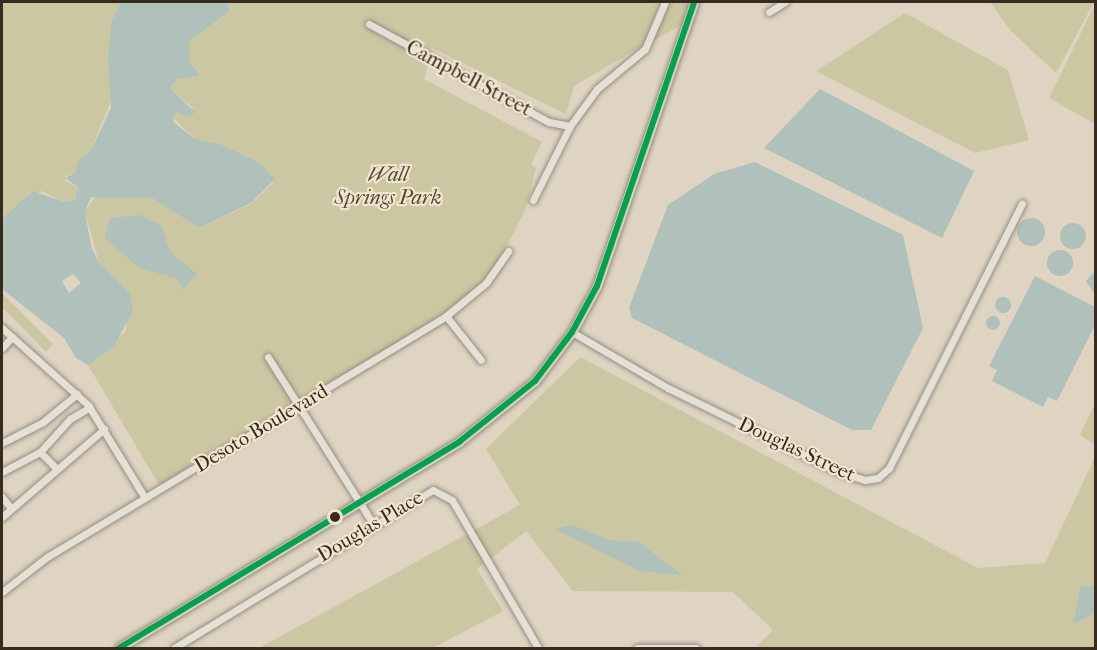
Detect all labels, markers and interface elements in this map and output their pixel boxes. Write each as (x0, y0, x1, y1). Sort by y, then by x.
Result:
street label: Campbell Street (402, 35, 536, 121)
park label: Wall Springs Park (334, 163, 442, 210)
street label: Desoto Boulevard (190, 379, 332, 477)
street label: Douglas Street (735, 411, 859, 487)
street label: Douglas Place (313, 485, 427, 567)
unlabelled marker (329, 511, 341, 523)

